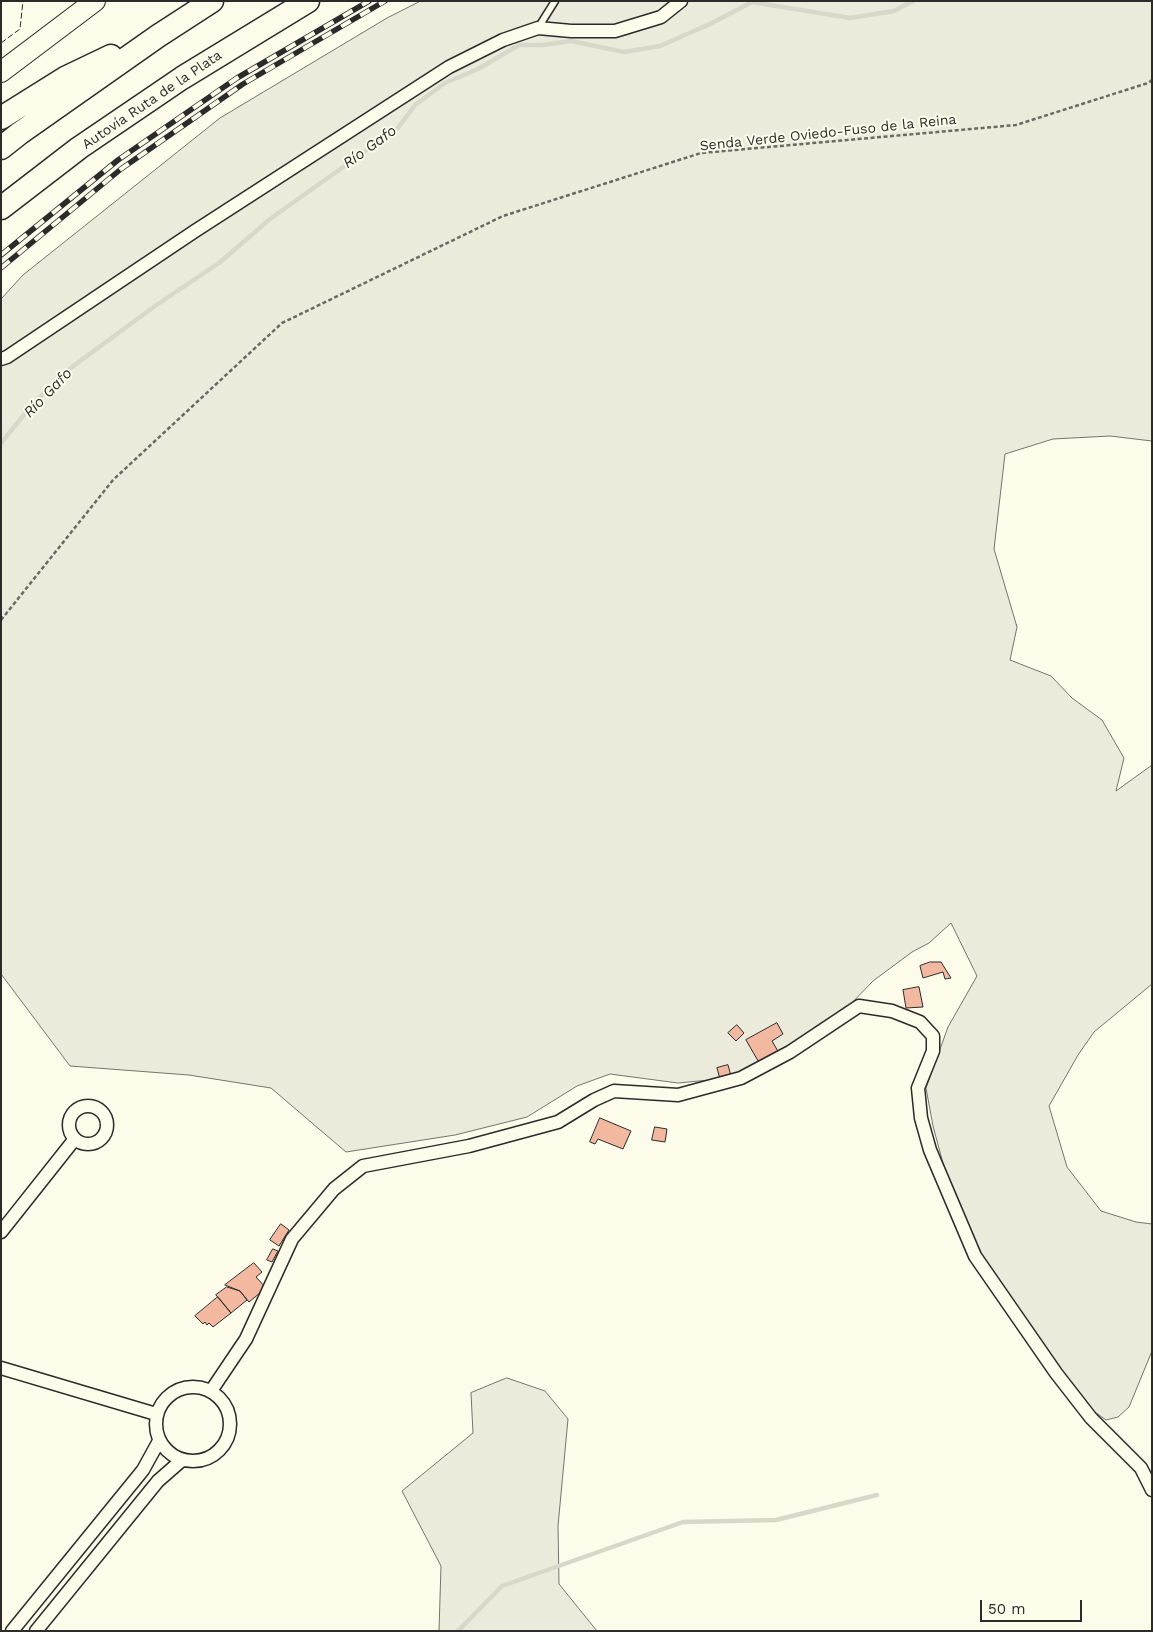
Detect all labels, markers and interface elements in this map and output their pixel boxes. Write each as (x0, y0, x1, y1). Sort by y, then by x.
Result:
street label: Autovía Ruta de la Plata (79, 47, 225, 153)
street label: Senda Verde Oviedo-Fuso de la Reina (699, 111, 957, 155)
water label: Río Gafo (340, 122, 400, 172)
water label: Río Gafo (20, 365, 76, 421)
scale bar (983, 1590, 1086, 1622)
text: 50 m (988, 1600, 1025, 1618)

